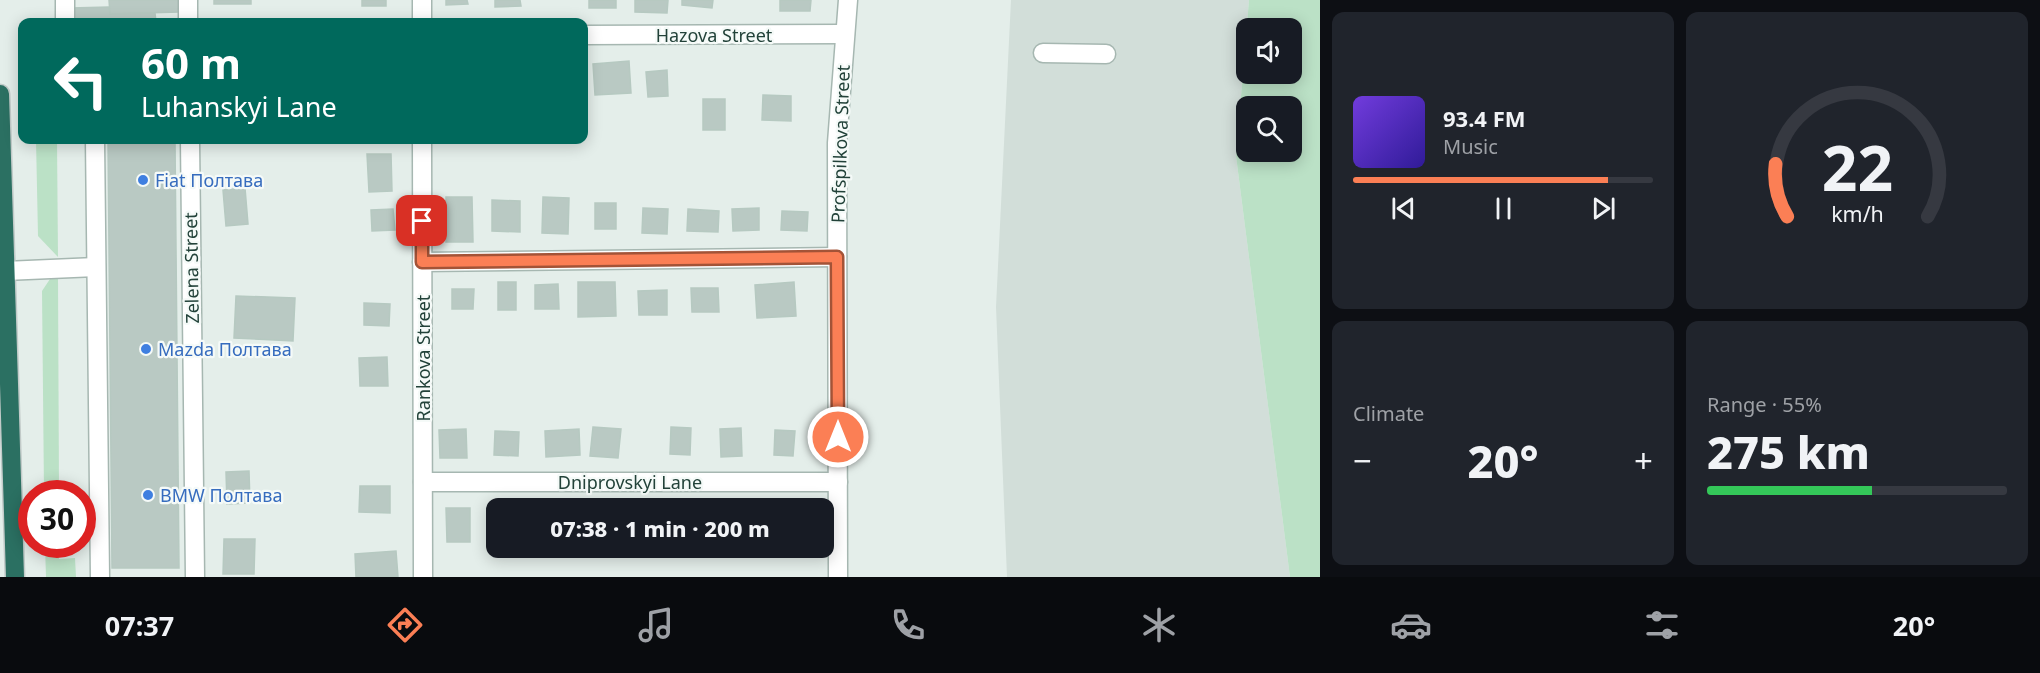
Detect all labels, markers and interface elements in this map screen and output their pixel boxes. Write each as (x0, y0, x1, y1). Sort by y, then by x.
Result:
map controls (1236, 18, 1302, 162)
button: sound (1236, 18, 1302, 84)
street label: Hazova Street (656, 23, 773, 47)
text: 60 m (141, 34, 241, 91)
icon: left (42, 42, 120, 120)
street label: Profspilkova Street (825, 64, 855, 224)
text: Luhanskyi Lane (141, 88, 337, 125)
button: search (1236, 96, 1302, 162)
text: 93.4 FM (1443, 103, 1525, 133)
text: 22 (1821, 125, 1893, 210)
text: Music (1443, 133, 1498, 160)
place label: Fiat Полтава (155, 168, 263, 192)
marker: Fiat Полтава (136, 173, 150, 187)
icon: previous (1387, 192, 1420, 225)
icon: pause (1487, 192, 1520, 225)
icon: next (1587, 192, 1620, 225)
pin (396, 195, 447, 246)
text: km/h (1831, 200, 1883, 229)
icon: arrive (405, 204, 438, 237)
street label: Zelena Street (178, 212, 204, 324)
street label: Rankova Street (411, 294, 435, 421)
place label: Mazda Полтава (158, 337, 292, 361)
marker: Mazda Полтава (139, 342, 153, 356)
text: Range · 55% (1707, 391, 1822, 418)
text: Climate (1353, 400, 1424, 427)
position arrow (806, 405, 870, 469)
text: 275 km (1707, 421, 1870, 482)
text: 20° (1467, 430, 1539, 491)
text: − (1353, 438, 1372, 483)
text: + (1634, 438, 1653, 483)
street label: Dniprovskyi Lane (558, 470, 702, 494)
speed limit sign: 30 (18, 480, 96, 558)
place label: BMW Полтава (160, 483, 282, 507)
marker: BMW Полтава (141, 488, 155, 502)
text: 07:38 · 1 min · 200 m (550, 513, 770, 543)
icon: directions (384, 604, 426, 646)
icon: music (635, 604, 677, 646)
icon: phone (887, 604, 929, 646)
icon: climate (1138, 604, 1180, 646)
icon: car (1390, 604, 1432, 646)
icon: filters (1641, 604, 1683, 646)
text: 07:37 (105, 607, 174, 644)
text: 20° (1893, 607, 1935, 644)

